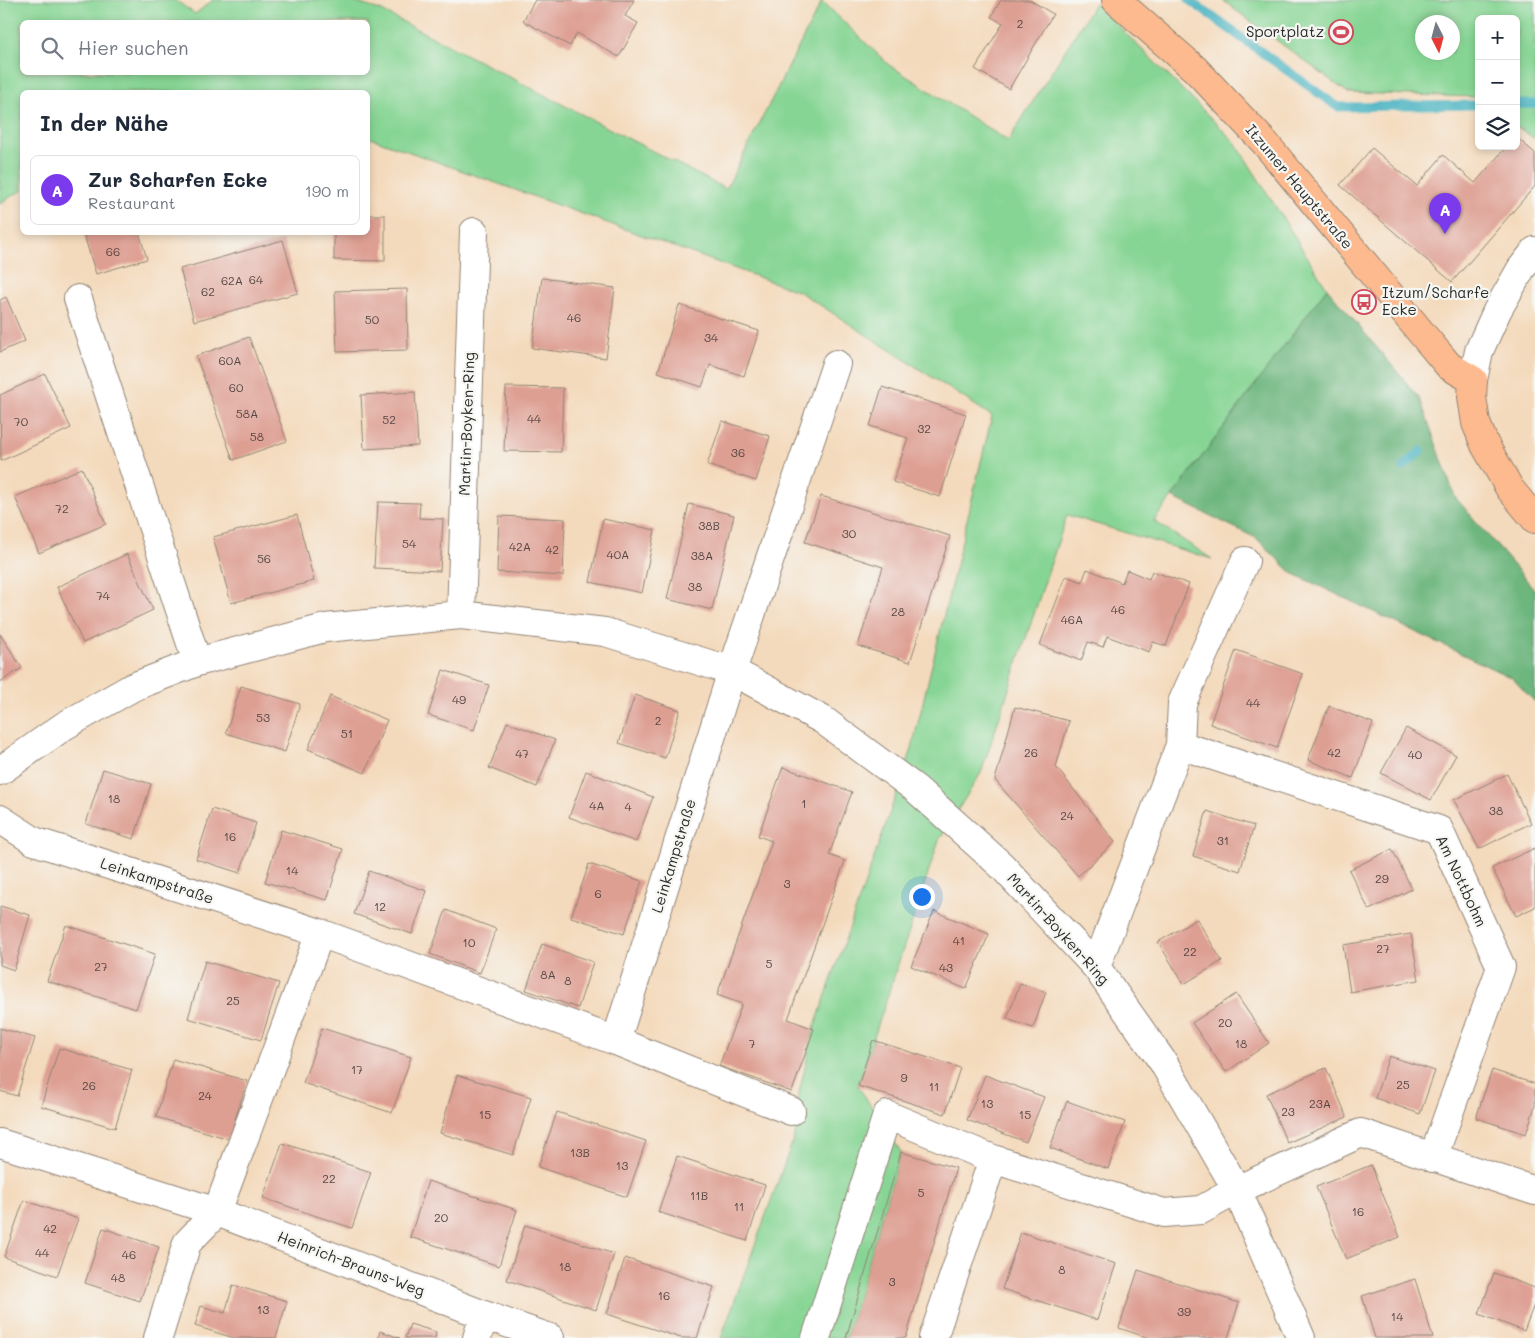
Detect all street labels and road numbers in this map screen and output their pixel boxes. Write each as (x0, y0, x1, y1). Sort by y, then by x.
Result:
street label: Itzumer Hauptstraße (1242, 120, 1358, 253)
street label: Martin-Boyken-Ring (453, 351, 479, 496)
street label: Leinkampstraße (646, 796, 700, 915)
street label: Am Nottbohm (1432, 831, 1492, 930)
street label: Leinkampstraße (98, 852, 217, 908)
street label: Martin-Boyken-Ring (1003, 868, 1114, 989)
street label: Heinrich-Brauns-Weg (275, 1226, 428, 1300)

